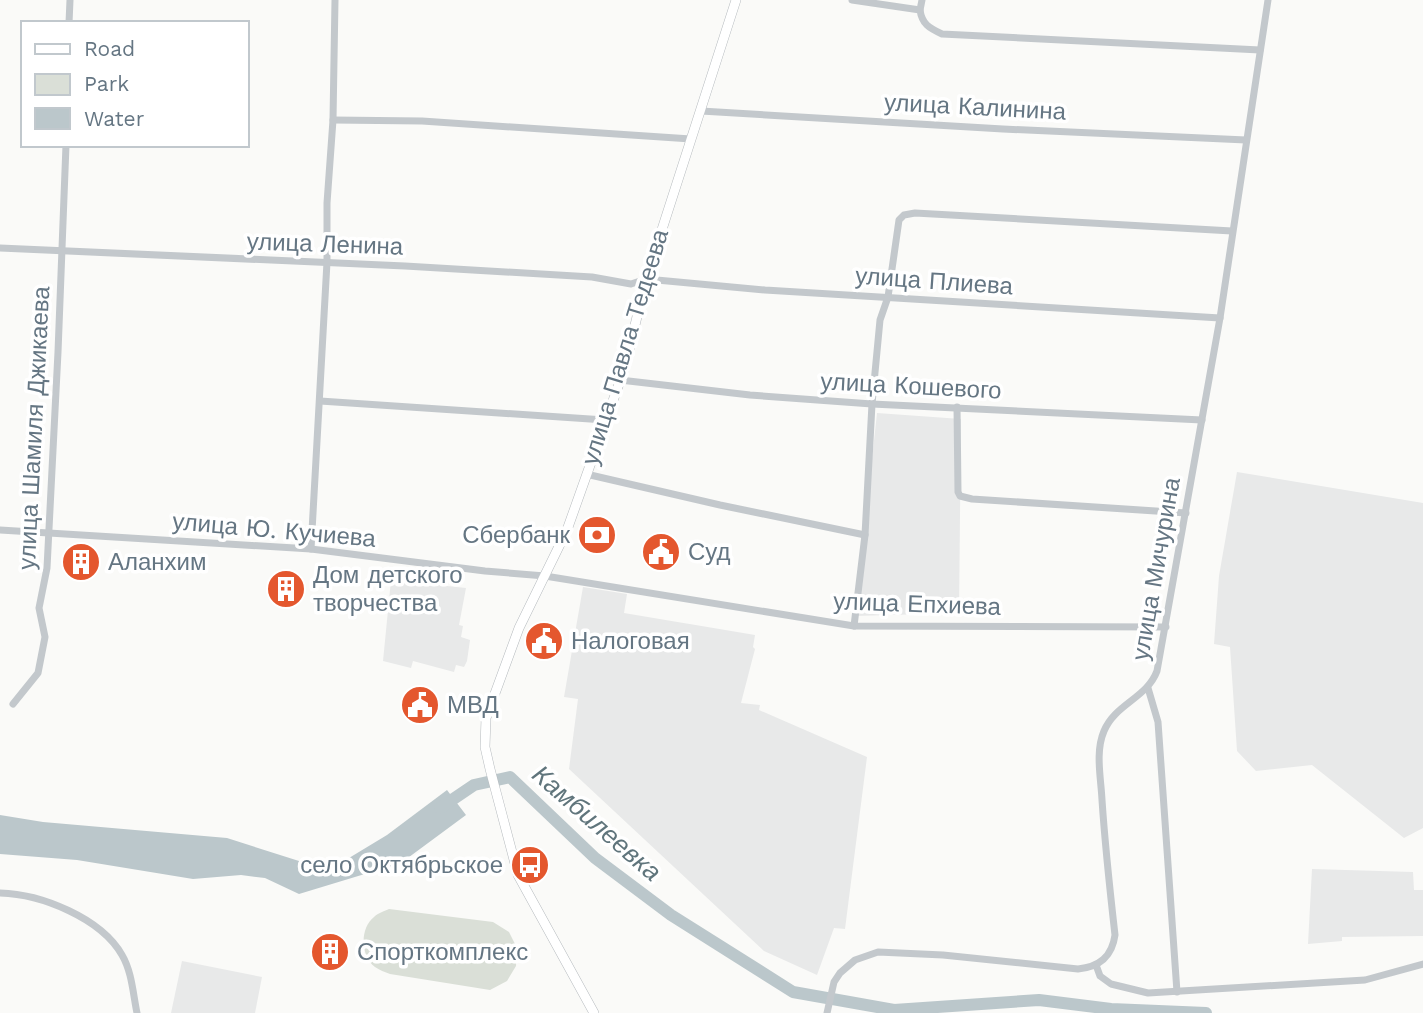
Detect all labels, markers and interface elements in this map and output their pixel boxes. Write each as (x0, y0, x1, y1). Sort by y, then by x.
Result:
legend (21, 21, 248, 147)
text: Road (84, 36, 135, 61)
text: Park (84, 71, 129, 96)
street label: улица Калинина (883, 88, 1067, 126)
text: Water (84, 106, 145, 131)
street label: улица Павла Тедеева (576, 225, 674, 468)
street label: улица Ленина (246, 227, 404, 261)
street label: улица Плиева (854, 262, 1014, 301)
street label: улица Шамиля Джикаева (13, 285, 55, 570)
street label: улица Кошевого (820, 367, 1002, 405)
street label: улица Мичурина (1126, 475, 1186, 663)
street label: улица Ю. Кучиева (171, 507, 377, 553)
bank icon: Сбербанк (576, 514, 618, 556)
place label: Сбербанк (462, 521, 570, 549)
public building icon: Суд (640, 531, 682, 573)
place label: Суд (688, 538, 731, 566)
building icon: Аланхим (60, 541, 102, 583)
place label: Аланхим (108, 548, 207, 576)
place label: Дом детского творчества (313, 561, 463, 617)
building icon: Дом детского творчества (265, 568, 307, 610)
street label: улица Епхиева (833, 587, 1002, 621)
public building icon: Налоговая (523, 620, 565, 662)
place label: Налоговая (571, 627, 690, 655)
public building icon: МВД (399, 684, 441, 726)
place label: МВД (447, 691, 499, 719)
water label: Камбилеевка (527, 759, 667, 887)
bus stop icon: село Октябрьское (509, 844, 551, 886)
place label: село Октябрьское (300, 851, 503, 879)
building icon: Спорткомплекс (309, 931, 351, 973)
place label: Спорткомплекс (357, 938, 528, 966)

